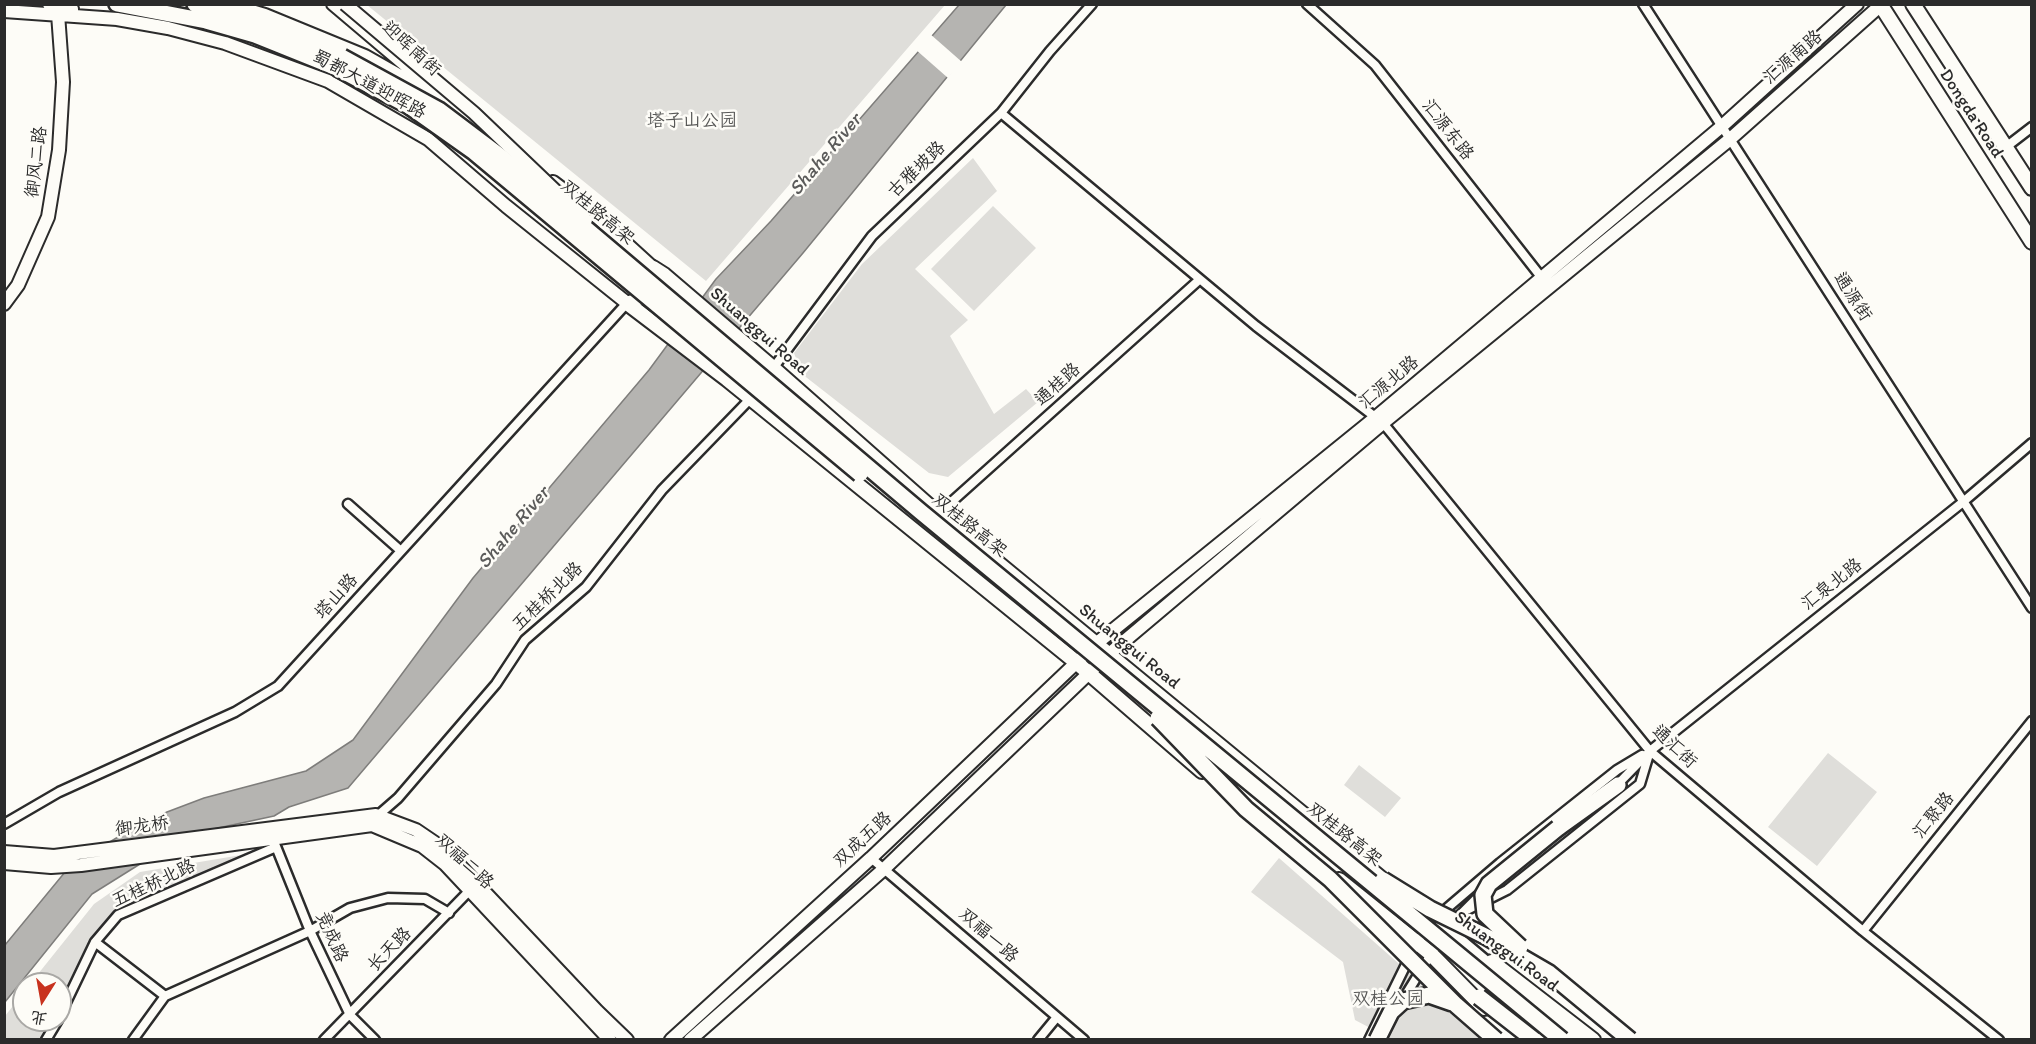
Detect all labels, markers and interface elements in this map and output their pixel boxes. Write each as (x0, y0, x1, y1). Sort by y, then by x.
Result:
street label: 迎晖南街 (377, 17, 445, 81)
street label: 汇源南路 (1759, 26, 1827, 90)
street label: 蜀都大道迎晖路 (308, 46, 430, 124)
street label: Dongda Road (1934, 65, 2008, 163)
street label: 汇源东路 (1416, 95, 1478, 165)
water label: Shahe River (785, 109, 867, 201)
park label: 塔子山公园 (647, 110, 737, 132)
street label: 御风二路 (22, 125, 52, 199)
street label: 古雅坡路 (884, 137, 950, 203)
street label: 双桂路高架 (556, 176, 638, 250)
street label: 通源街 (1828, 268, 1876, 326)
street label: Shuanggui Road (705, 283, 813, 381)
street label: 汇源北路 (1354, 352, 1424, 414)
street label: 通桂路 (1031, 359, 1085, 411)
water label: Shahe River (473, 482, 555, 574)
street label: 双桂路高架 (927, 489, 1011, 563)
street label: 汇泉北路 (1797, 554, 1867, 616)
street label: 五桂桥北路 (508, 558, 588, 636)
street label: 塔山路 (311, 570, 363, 624)
street label: Shuanggui Road (1074, 600, 1184, 694)
street label: 通汇街 (1647, 721, 1701, 773)
street label: 汇聚路 (1909, 788, 1959, 844)
street label: 双桂路高架 (1302, 798, 1386, 872)
street label: 双成五路 (829, 808, 897, 872)
street label: 御龙桥 (114, 813, 170, 841)
street label: 双福二路 (430, 830, 498, 894)
street label: 五桂桥北路 (109, 855, 199, 913)
street label: 双福一路 (954, 904, 1022, 968)
street label: Shuanggui Road (1449, 907, 1563, 997)
street label: 竞成路 (310, 908, 352, 966)
street label: 长天路 (363, 923, 417, 977)
north arrow (12, 972, 72, 1032)
park label: 双桂公园 (1352, 988, 1424, 1010)
text: 北 (29, 1007, 49, 1029)

